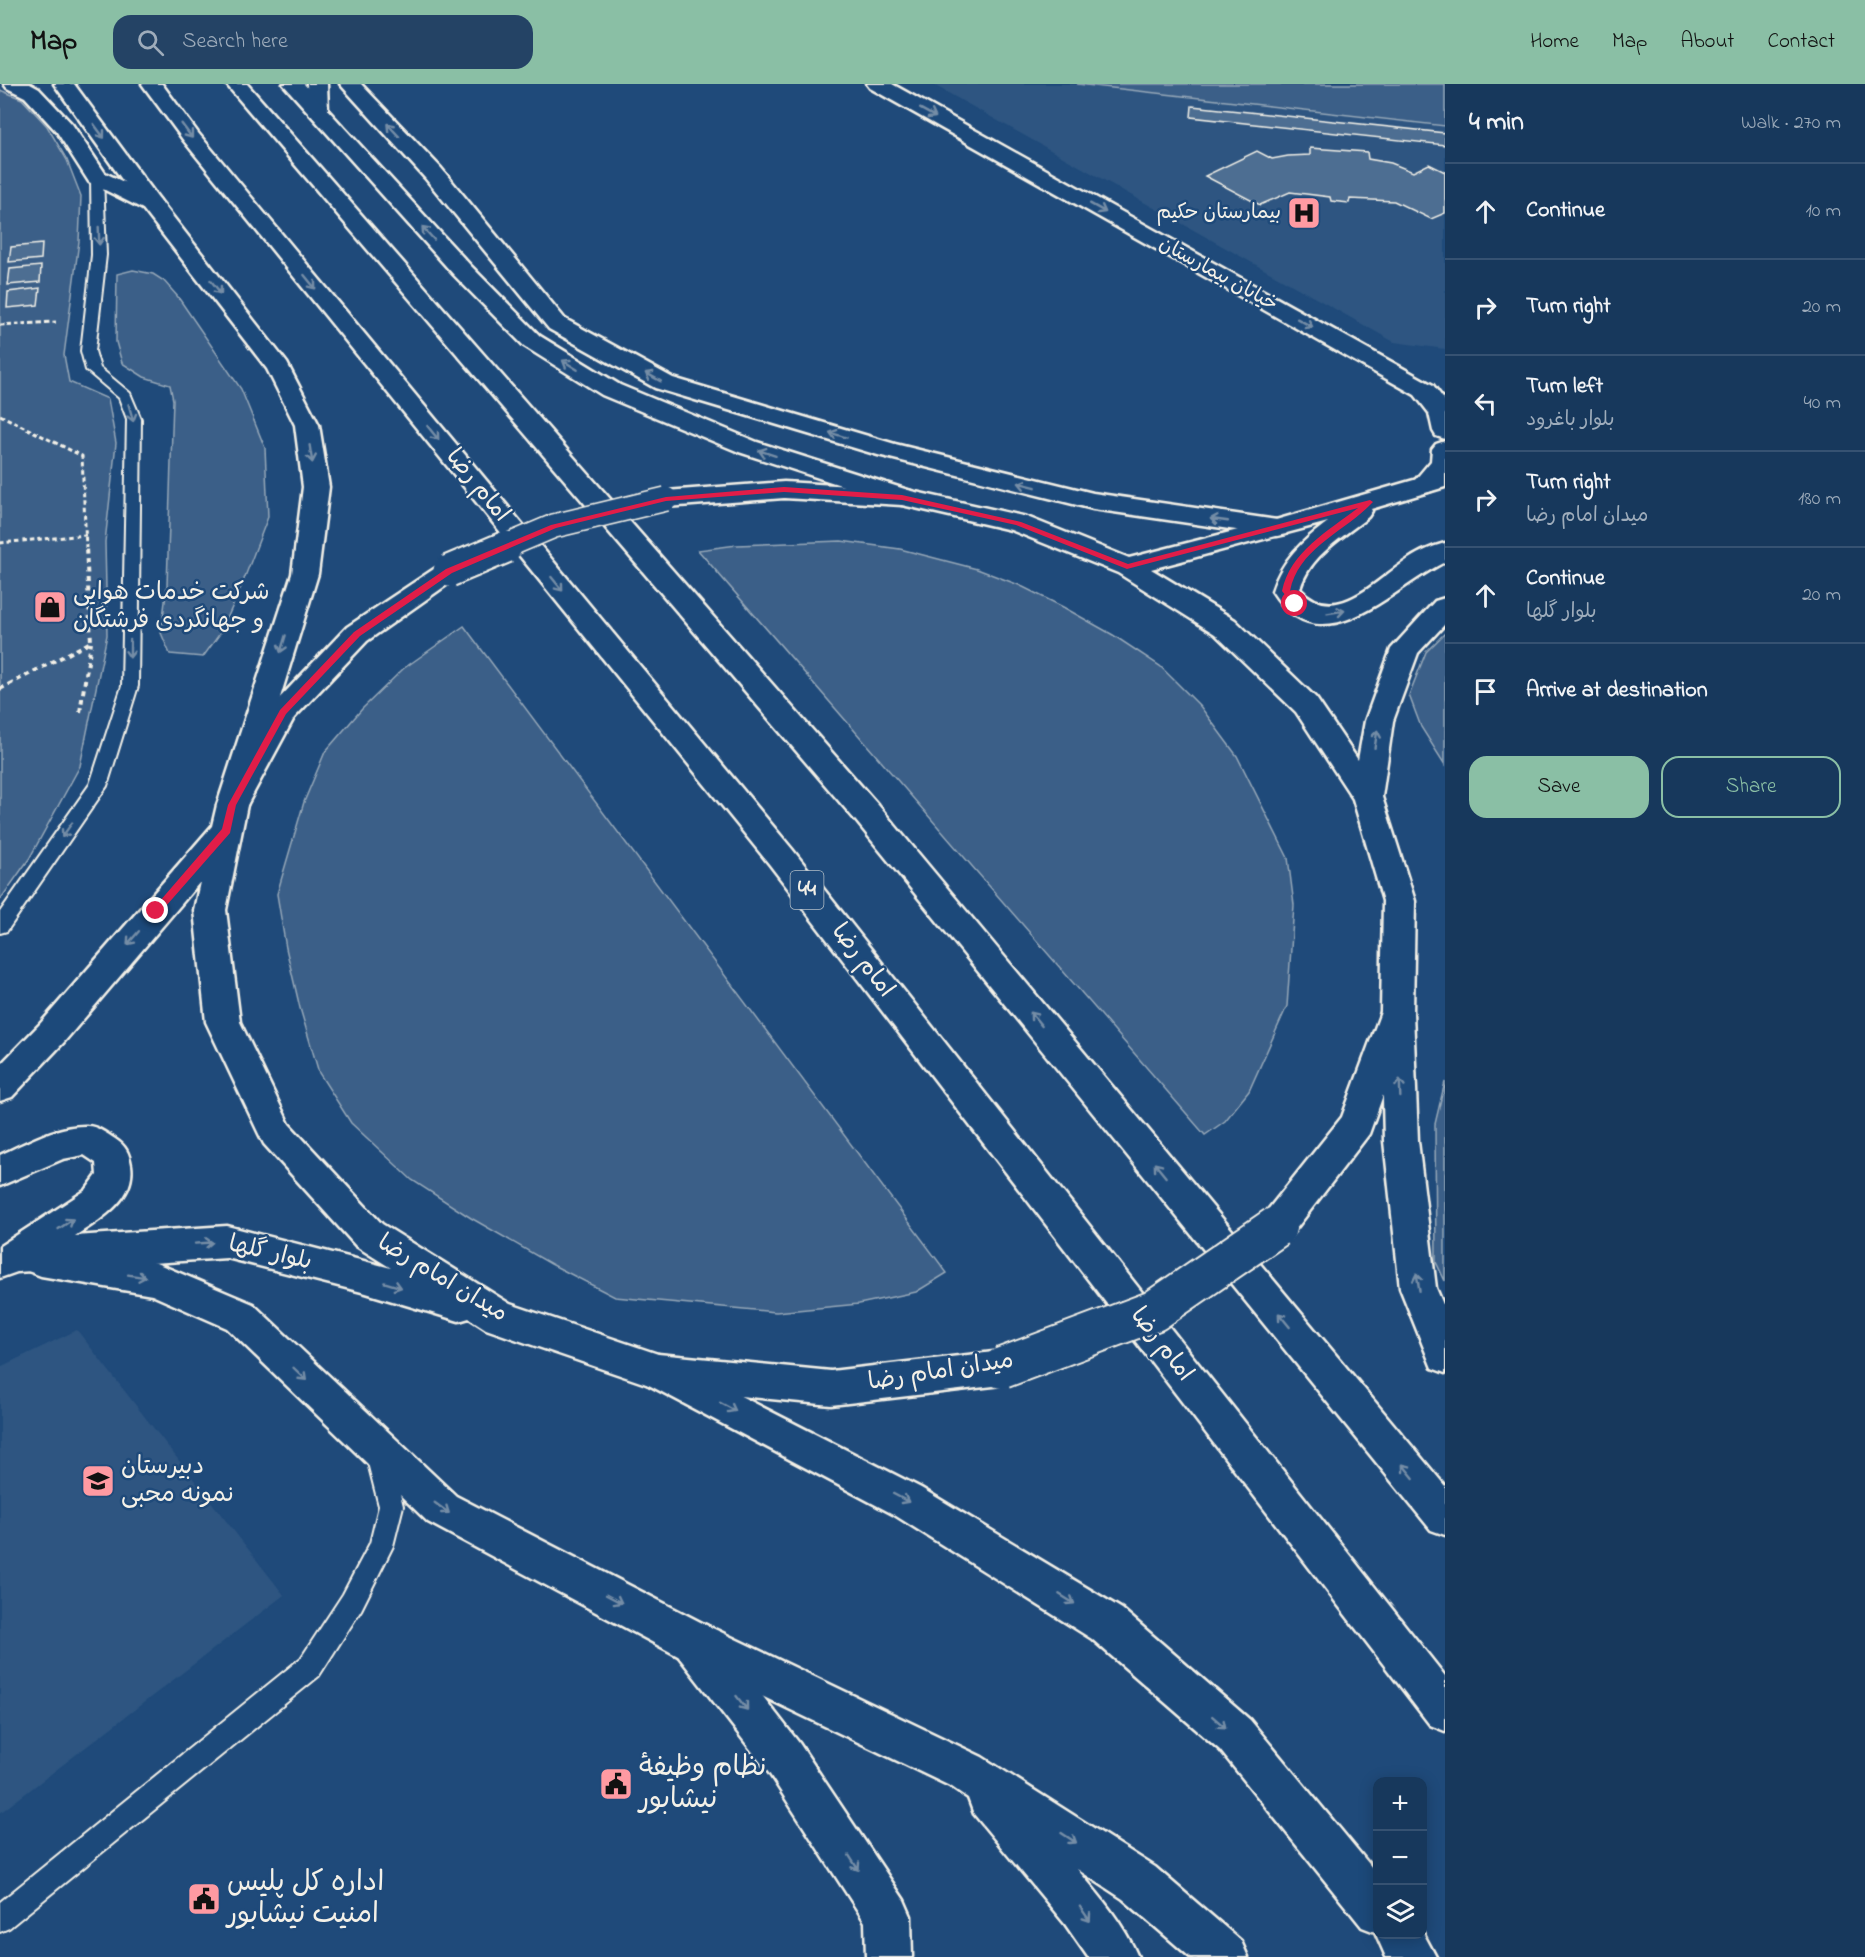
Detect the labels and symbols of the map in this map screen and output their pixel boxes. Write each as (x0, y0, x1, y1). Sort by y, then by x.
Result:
one-way arrow (919, 107, 936, 119)
one-way arrow (180, 122, 193, 138)
one-way arrow (92, 123, 105, 139)
one-way arrow (386, 123, 401, 138)
hospital icon: بیمارستان حکیم (1286, 195, 1322, 231)
place label: بیمارستان حکیم (1156, 199, 1281, 228)
one-way arrow (1089, 202, 1106, 214)
one-way arrow (93, 225, 104, 245)
one-way arrow (421, 226, 435, 241)
street label: خیابان بیمارستان (1153, 230, 1283, 320)
one-way arrow (303, 274, 317, 289)
one-way arrow (209, 279, 222, 295)
one-way arrow (1296, 317, 1313, 329)
one-way arrow (562, 358, 579, 371)
one-way arrow (645, 371, 662, 383)
one-way arrow (125, 403, 137, 422)
one-way arrow (427, 425, 440, 441)
one-way arrow (829, 429, 848, 440)
street label: امام رضا (436, 441, 518, 531)
one-way arrow (306, 443, 317, 463)
one-way arrow (758, 447, 777, 458)
one-way arrow (1018, 478, 1037, 490)
one-way arrow (1209, 514, 1229, 525)
one-way arrow (550, 575, 563, 591)
place label: شرکت خدمات هوایی و جهانگردی فرشتگان (73, 576, 270, 639)
shop icon: شرکت خدمات هوایی و جهانگردی فرشتگان (32, 589, 68, 625)
route start (1281, 590, 1307, 616)
one-way arrow (1325, 607, 1345, 618)
one-way arrow (276, 634, 287, 653)
one-way arrow (124, 639, 136, 659)
one-way arrow (1371, 730, 1382, 749)
one-way arrow (61, 821, 74, 837)
road number: 44 (790, 871, 824, 909)
route end (142, 897, 168, 923)
street label: امام رضا (822, 916, 902, 1006)
one-way arrow (126, 930, 140, 945)
one-way arrow (1029, 1012, 1043, 1027)
one-way arrow (1394, 1078, 1405, 1098)
one-way arrow (1154, 1162, 1167, 1178)
one-way arrow (57, 1218, 73, 1230)
street label: میدان امام رضا (370, 1226, 514, 1332)
street label: بلوار گلها (225, 1227, 315, 1281)
one-way arrow (193, 1238, 213, 1249)
one-way arrow (126, 1271, 146, 1282)
one-way arrow (1412, 1273, 1423, 1292)
one-way arrow (383, 1280, 402, 1291)
street label: امام رضا (1121, 1300, 1201, 1390)
one-way arrow (1277, 1313, 1291, 1328)
street label: میدان امام رضا (866, 1343, 1016, 1401)
one-way arrow (293, 1367, 308, 1381)
one-way arrow (719, 1402, 737, 1414)
place label: دبیرستان نمونه محبی (121, 1450, 235, 1513)
school or university icon: دبیرستان نمونه محبی (80, 1463, 116, 1499)
one-way arrow (1401, 1464, 1415, 1479)
one-way arrow (892, 1492, 909, 1504)
one-way arrow (434, 1502, 450, 1514)
one-way arrow (605, 1593, 622, 1605)
one-way arrow (1058, 1594, 1075, 1606)
one-way arrow (736, 1695, 748, 1711)
one-way arrow (1211, 1715, 1227, 1728)
place label: نظام وظیفهٔ نیشابور (637, 1748, 766, 1821)
public building icon: نظام وظیفهٔ نیشابور (598, 1766, 634, 1802)
one-way arrow (1060, 1832, 1077, 1844)
one-way arrow (848, 1854, 860, 1871)
place label: اداره کل پلیس امنیت نیشابور (225, 1863, 384, 1936)
public building icon: اداره کل پلیس امنیت نیشابور (186, 1881, 222, 1917)
one-way arrow (1079, 1905, 1091, 1921)

